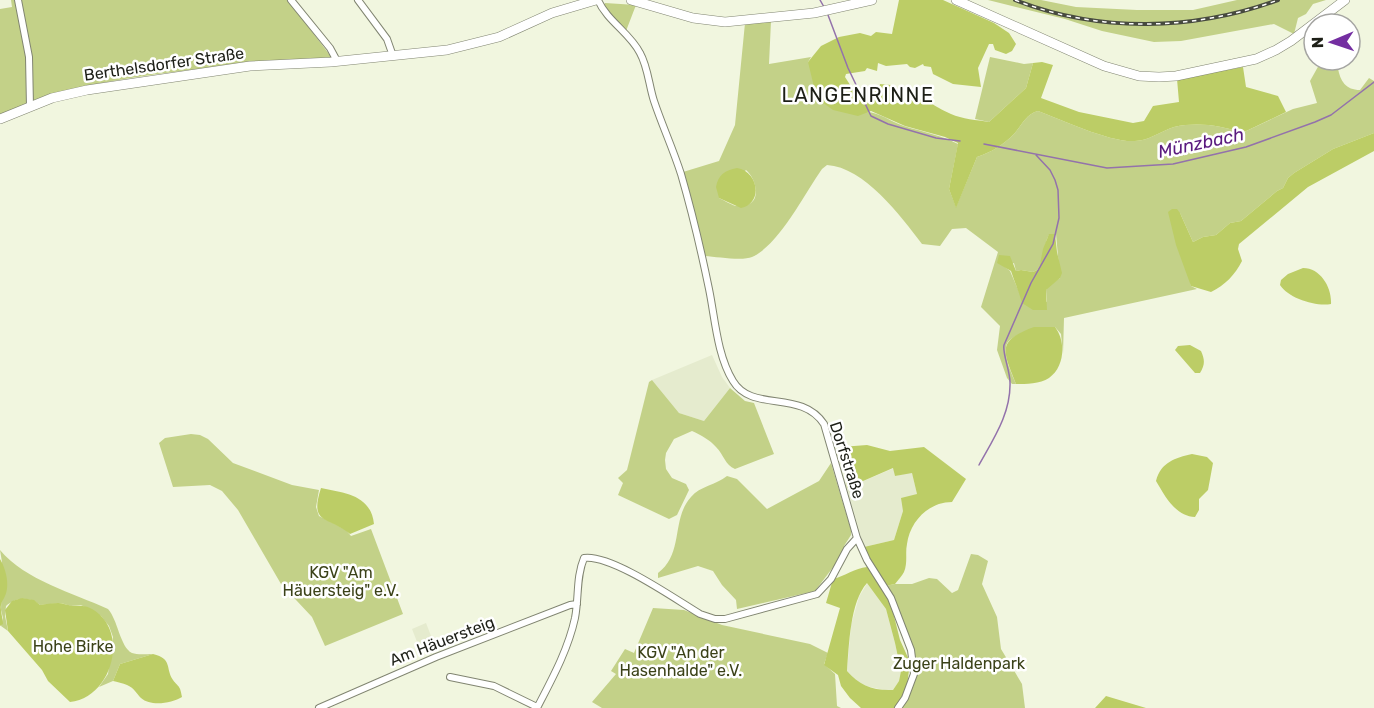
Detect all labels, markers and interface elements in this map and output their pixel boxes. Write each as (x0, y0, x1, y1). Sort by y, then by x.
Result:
north arrow (1302, 12, 1362, 72)
text: N (1308, 36, 1327, 49)
street label: Berthelsdorfer Straße (83, 43, 245, 85)
district label: LANGENRINNE (781, 83, 935, 107)
water label: Münzbach (1156, 123, 1246, 163)
street label: Dorfstraße (826, 419, 868, 501)
park label: KGV "Am Häuersteig" e.V. (283, 563, 399, 600)
street label: Am Häuersteig (387, 612, 497, 670)
park label: Hohe Birke (33, 637, 113, 656)
park label: KGV "An der Hasenhalde" e.V. (620, 643, 742, 680)
park label: Zuger Haldenpark (893, 654, 1026, 673)

